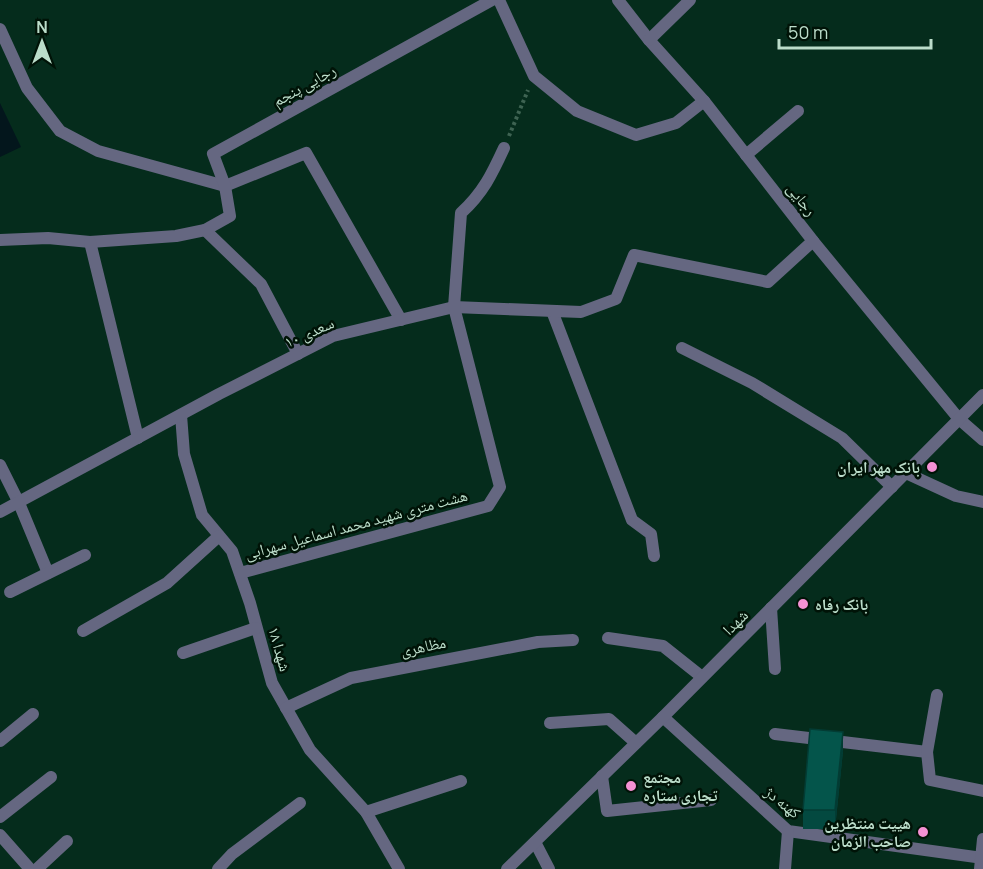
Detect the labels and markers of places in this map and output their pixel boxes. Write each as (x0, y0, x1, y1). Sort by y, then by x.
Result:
place label: بانک مهر ایران (837, 456, 920, 478)
marker: بانک مهر ایران (925, 460, 939, 474)
place label: بانک رفاه (815, 593, 868, 615)
marker: بانک رفاه (796, 597, 810, 611)
place label: مجتمع تجاری ستاره (643, 766, 718, 806)
marker: مجتمع تجاری ستاره (624, 779, 638, 793)
place label: هییت منتظرین صاحب الزمان (824, 812, 911, 852)
marker: هییت منتظرین صاحب الزمان (916, 825, 930, 839)

